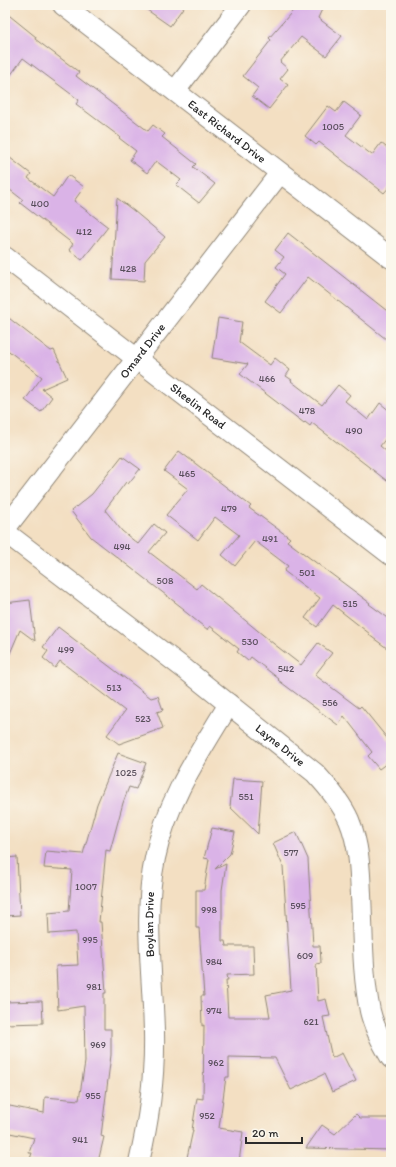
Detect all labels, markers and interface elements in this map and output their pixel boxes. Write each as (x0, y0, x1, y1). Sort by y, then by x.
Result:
street label: East Richard Drive (185, 97, 269, 166)
house number: 1005 (322, 120, 344, 133)
house number: 400 (31, 197, 49, 210)
house number: 412 (76, 225, 93, 238)
house number: 428 (120, 262, 137, 275)
street label: Omard Drive (117, 320, 168, 381)
house number: 466 (259, 372, 275, 385)
street label: Sheelin Road (168, 380, 229, 432)
house number: 478 (299, 404, 316, 417)
house number: 490 (345, 424, 363, 437)
house number: 465 (179, 467, 195, 480)
house number: 479 (221, 502, 237, 515)
house number: 491 (262, 532, 278, 545)
house number: 494 (113, 540, 131, 553)
house number: 501 (299, 566, 315, 579)
house number: 508 (157, 574, 174, 587)
house number: 515 (342, 597, 358, 610)
house number: 530 (242, 635, 258, 648)
house number: 499 (58, 643, 74, 656)
house number: 542 (278, 662, 295, 675)
house number: 513 (106, 681, 122, 694)
house number: 556 (322, 696, 338, 709)
house number: 523 (135, 712, 152, 725)
street label: Layne Drive (253, 721, 308, 769)
house number: 1025 (115, 766, 137, 779)
house number: 551 (238, 790, 254, 803)
house number: 577 (283, 846, 299, 859)
house number: 1007 (75, 880, 97, 893)
street label: Boylan Drive (142, 891, 157, 957)
house number: 595 (290, 899, 306, 912)
house number: 998 (201, 903, 217, 916)
house number: 995 (82, 933, 98, 946)
house number: 609 (297, 949, 313, 962)
house number: 984 (206, 955, 222, 968)
house number: 981 (86, 980, 102, 993)
house number: 974 (206, 1004, 222, 1017)
house number: 621 (303, 1015, 319, 1028)
house number: 969 (90, 1038, 106, 1051)
house number: 962 (208, 1056, 225, 1069)
house number: 955 (85, 1089, 101, 1102)
house number: 952 (199, 1109, 216, 1122)
scale bar (246, 1119, 302, 1145)
text: 20 m (252, 1126, 279, 1140)
house number: 941 (72, 1133, 88, 1146)

